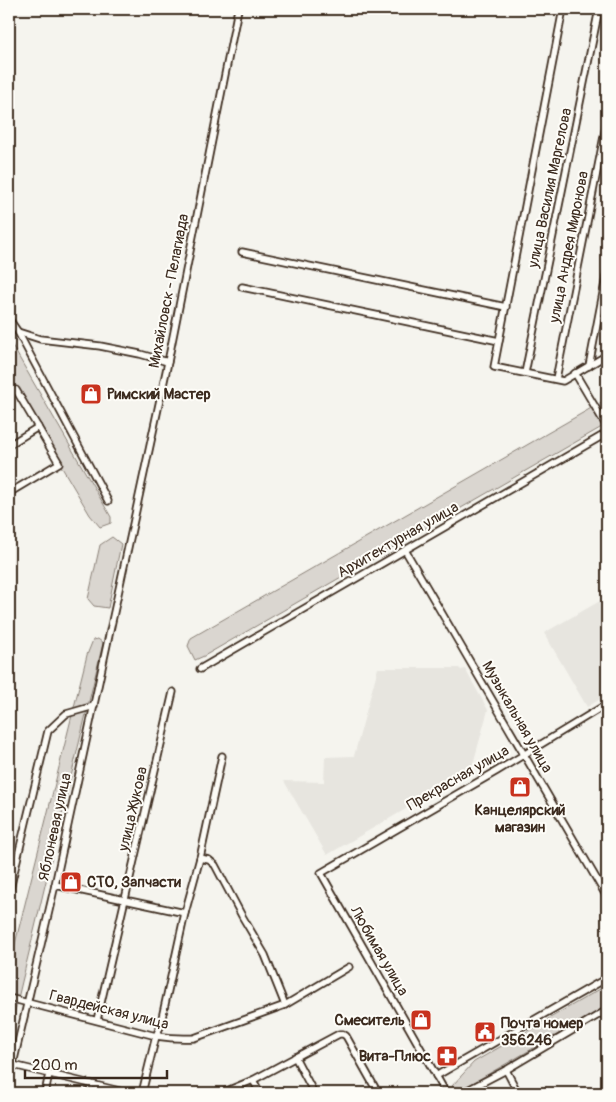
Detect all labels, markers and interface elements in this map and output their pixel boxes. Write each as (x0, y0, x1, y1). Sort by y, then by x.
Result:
street label: улица Василия Маргелова (524, 106, 576, 271)
street label: улица Андрея Миронова (545, 170, 593, 325)
street label: Михайловск - Пелагиада (145, 212, 193, 370)
shop icon: Римский Мастер (79, 382, 103, 406)
place label: Римский Мастер (107, 385, 211, 404)
street label: Архитектурная улица (334, 498, 462, 582)
street label: Музыкальная улица (477, 658, 557, 776)
street label: Прекрасная улица (403, 741, 513, 815)
street label: улица Жукова (114, 765, 152, 854)
street label: Яблоневая улица (34, 771, 76, 883)
shop icon: Канцелярский магазин (508, 775, 532, 799)
place label: Канцелярский магазин (474, 801, 566, 837)
shop icon: СТО, Запчасти (59, 870, 83, 894)
place label: СТО, Запчасти (87, 873, 181, 892)
street label: Любимая улица (345, 902, 412, 999)
street label: Гвардейская улица (47, 986, 171, 1034)
shop icon: Смеситель (409, 1008, 433, 1032)
place label: Смеситель (334, 1011, 405, 1030)
place label: Почта номер 356246 (501, 1014, 583, 1050)
public building icon: Почта номер 356246 (473, 1020, 497, 1044)
pharmacy icon: Вита-Плюс (435, 1044, 459, 1068)
scale bar (25, 1047, 168, 1079)
place label: Вита-Плюс (359, 1047, 431, 1066)
text: 200 m (32, 1056, 77, 1075)

